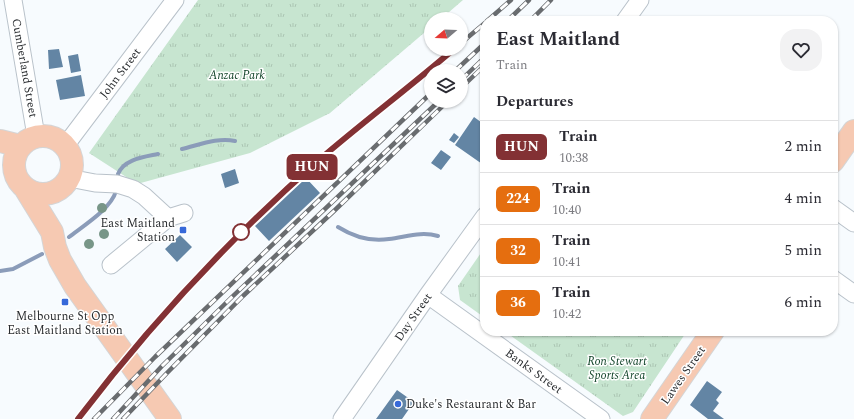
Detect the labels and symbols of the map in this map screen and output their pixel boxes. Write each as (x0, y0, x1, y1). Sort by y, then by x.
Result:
north arrow (424, 12, 468, 56)
street label: Cumberland Street (6, 17, 43, 119)
street label: John Street (95, 44, 146, 103)
park label: Anzac Park (208, 66, 265, 85)
line badge: HUN (289, 154, 335, 180)
place label: East Maitland Station (101, 214, 175, 247)
unlabelled marker (232, 223, 250, 241)
marker: East Maitland Station (178, 225, 188, 235)
street label: Day Street (390, 289, 437, 345)
marker: Melbourne St Opp East Maitland Station (60, 297, 70, 307)
place label: Melbourne St Opp East Maitland Station (7, 307, 123, 340)
street label: Lawes Street (656, 342, 711, 409)
street label: Banks Street (501, 344, 566, 399)
park label: Ron Stewart Sports Area (587, 352, 647, 385)
place label: Duke's Restaurant & Bar (406, 395, 536, 414)
marker: Duke's Restaurant & Bar (393, 399, 403, 409)

